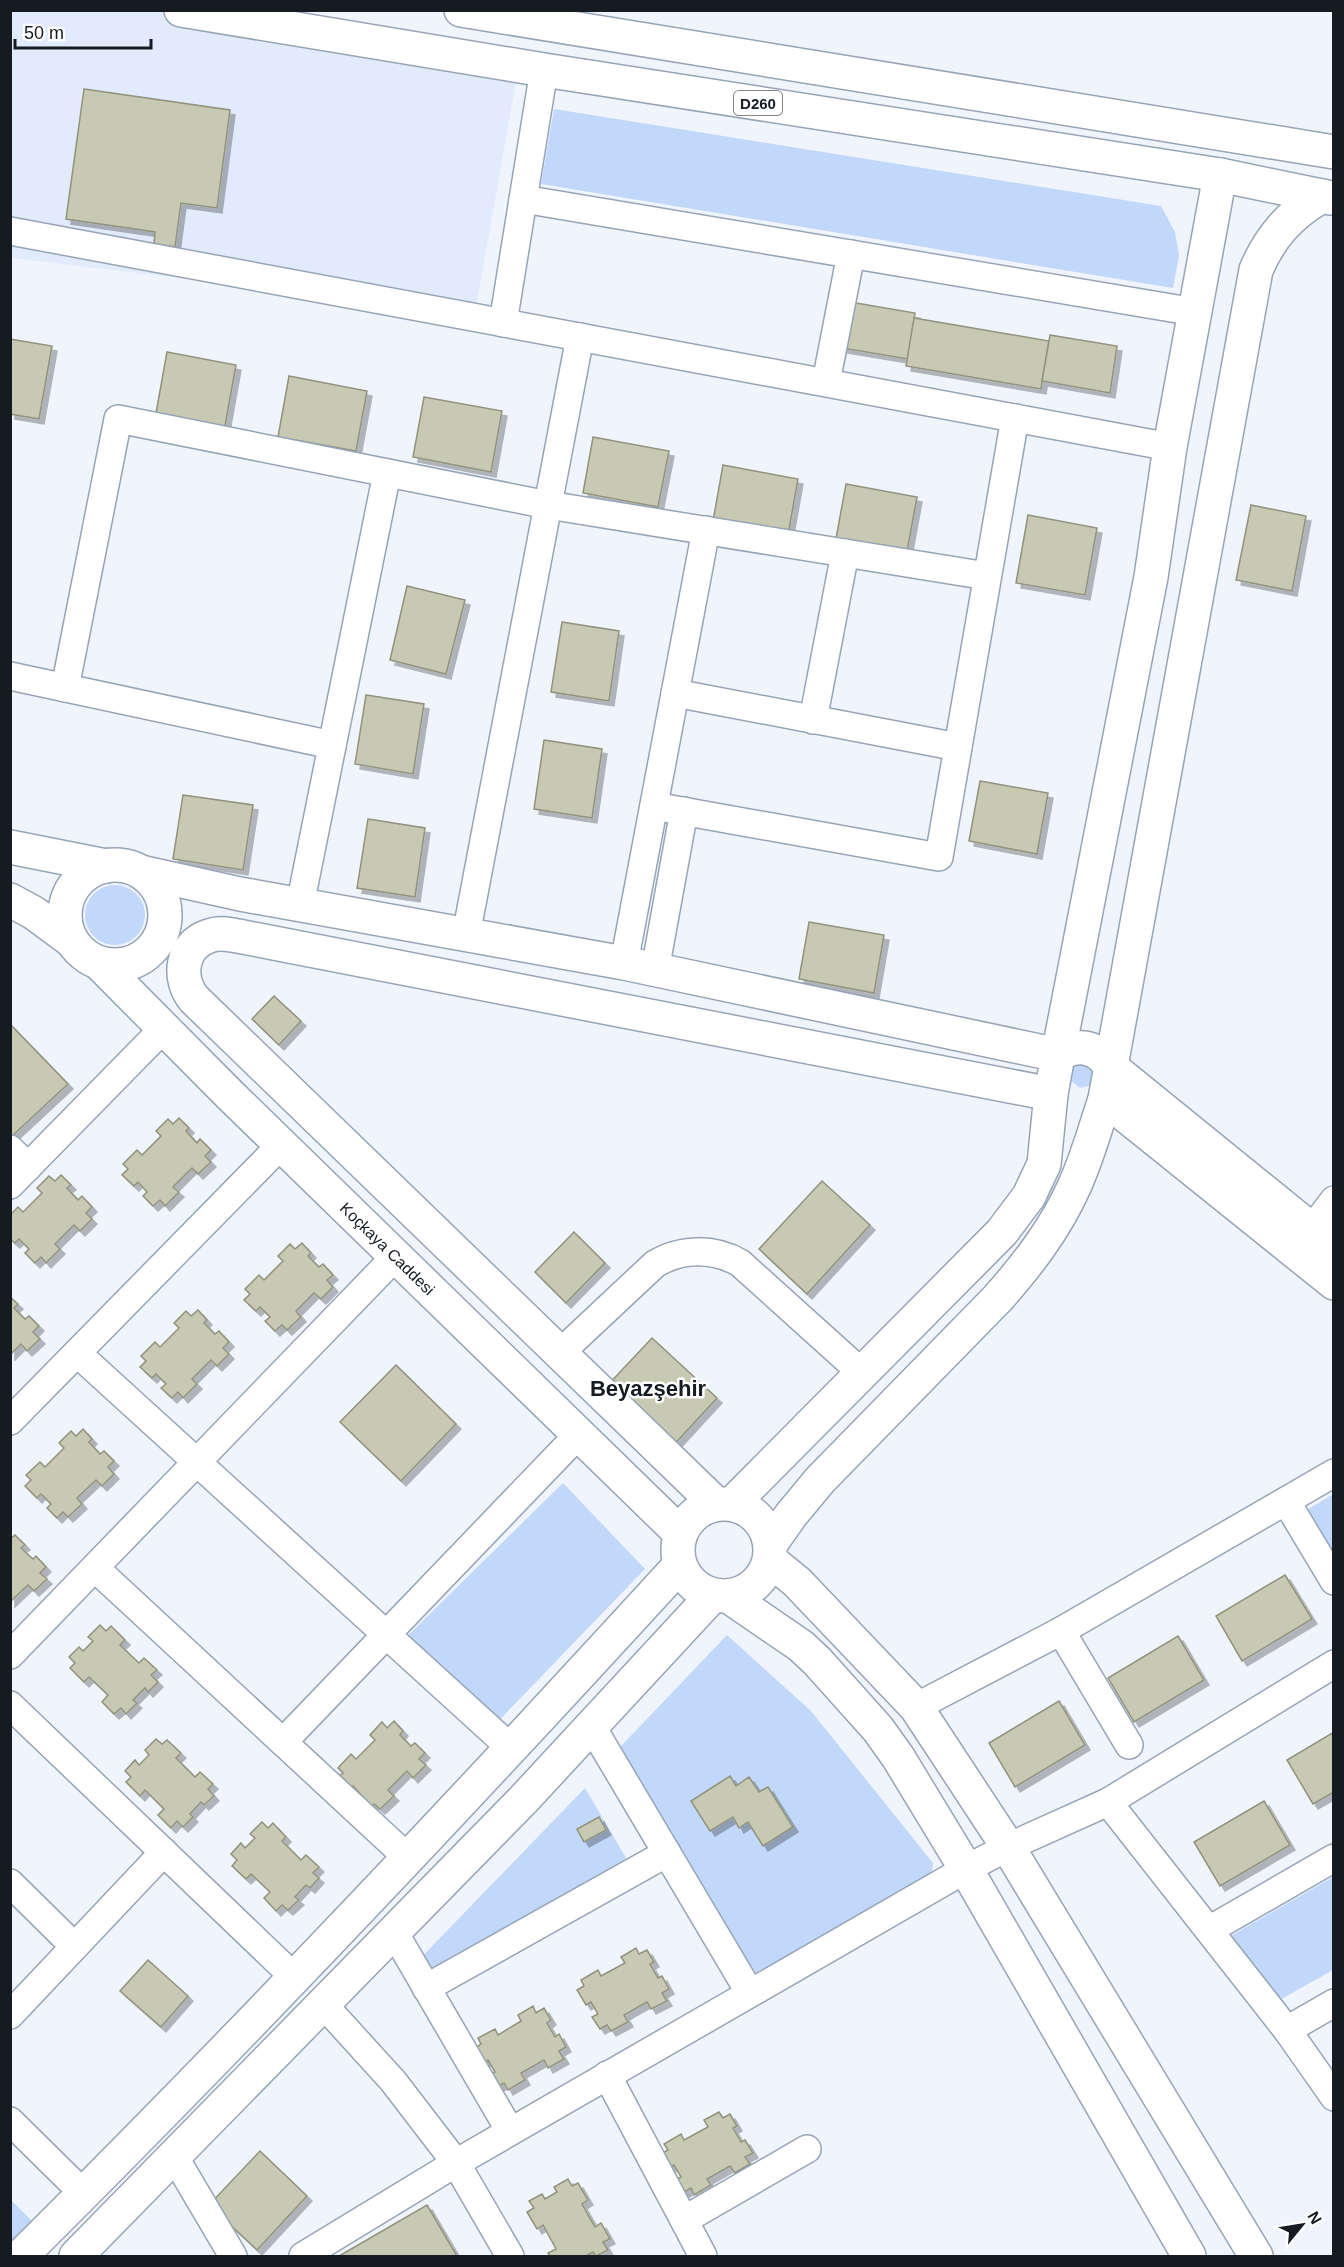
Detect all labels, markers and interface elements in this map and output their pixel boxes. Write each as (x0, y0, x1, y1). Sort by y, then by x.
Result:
scale bar (15, 12, 152, 50)
text: 50 m (24, 23, 64, 43)
road number: D260 (734, 91, 782, 115)
street label: Koçkaya Caddesi (337, 1199, 438, 1298)
district label: Beyazşehir (590, 1376, 707, 1401)
north arrow (1272, 2195, 1332, 2255)
text: N (1304, 2208, 1325, 2227)

